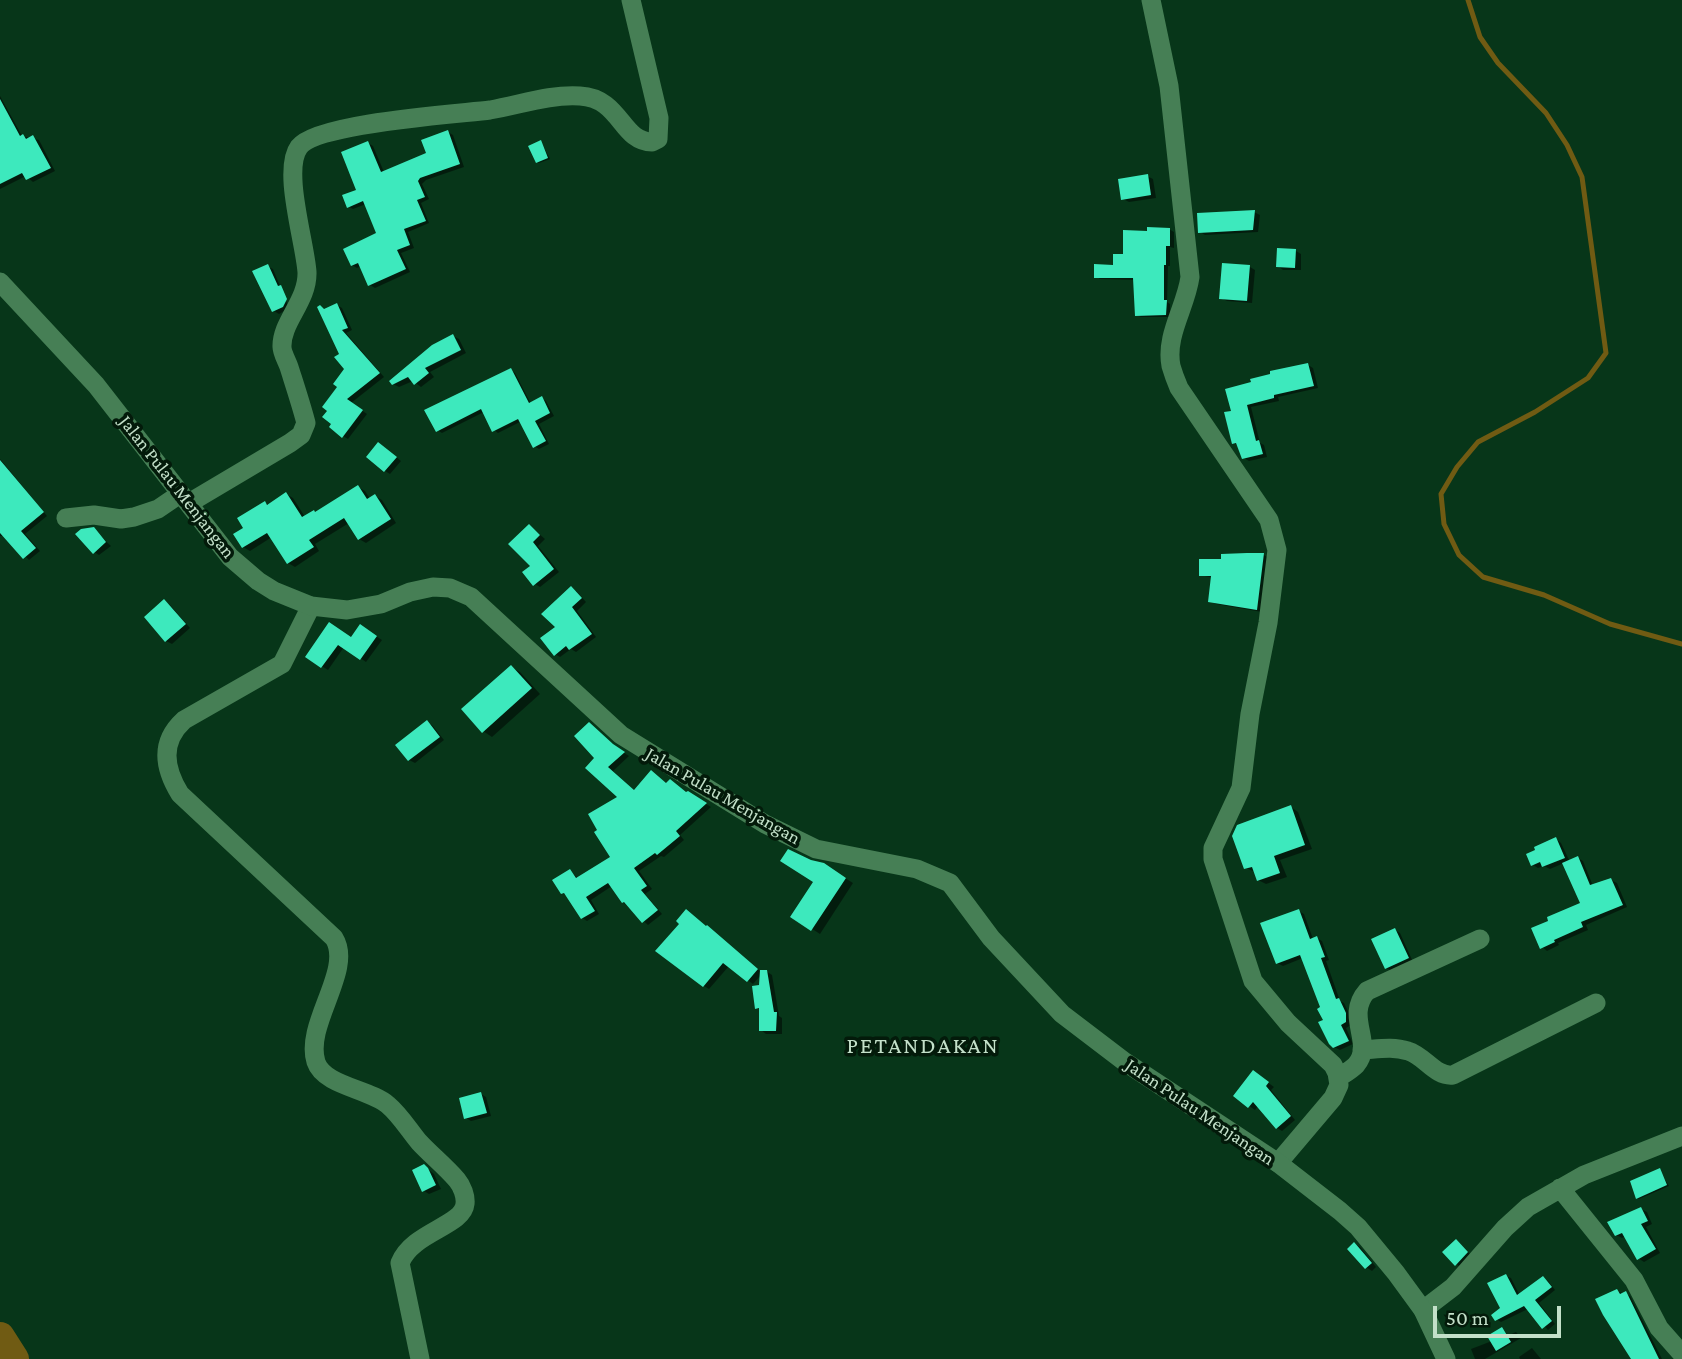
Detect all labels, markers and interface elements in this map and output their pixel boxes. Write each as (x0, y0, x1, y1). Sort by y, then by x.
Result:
street label: Jalan Pulau Menjangan (114, 411, 240, 563)
street label: Jalan Pulau Menjangan (641, 742, 805, 850)
district label: PETANDAKAN (848, 1032, 998, 1060)
street label: Jalan Pulau Menjangan (1121, 1054, 1279, 1170)
scale bar (1437, 1292, 1565, 1336)
text: 50 m (1446, 1306, 1489, 1330)

